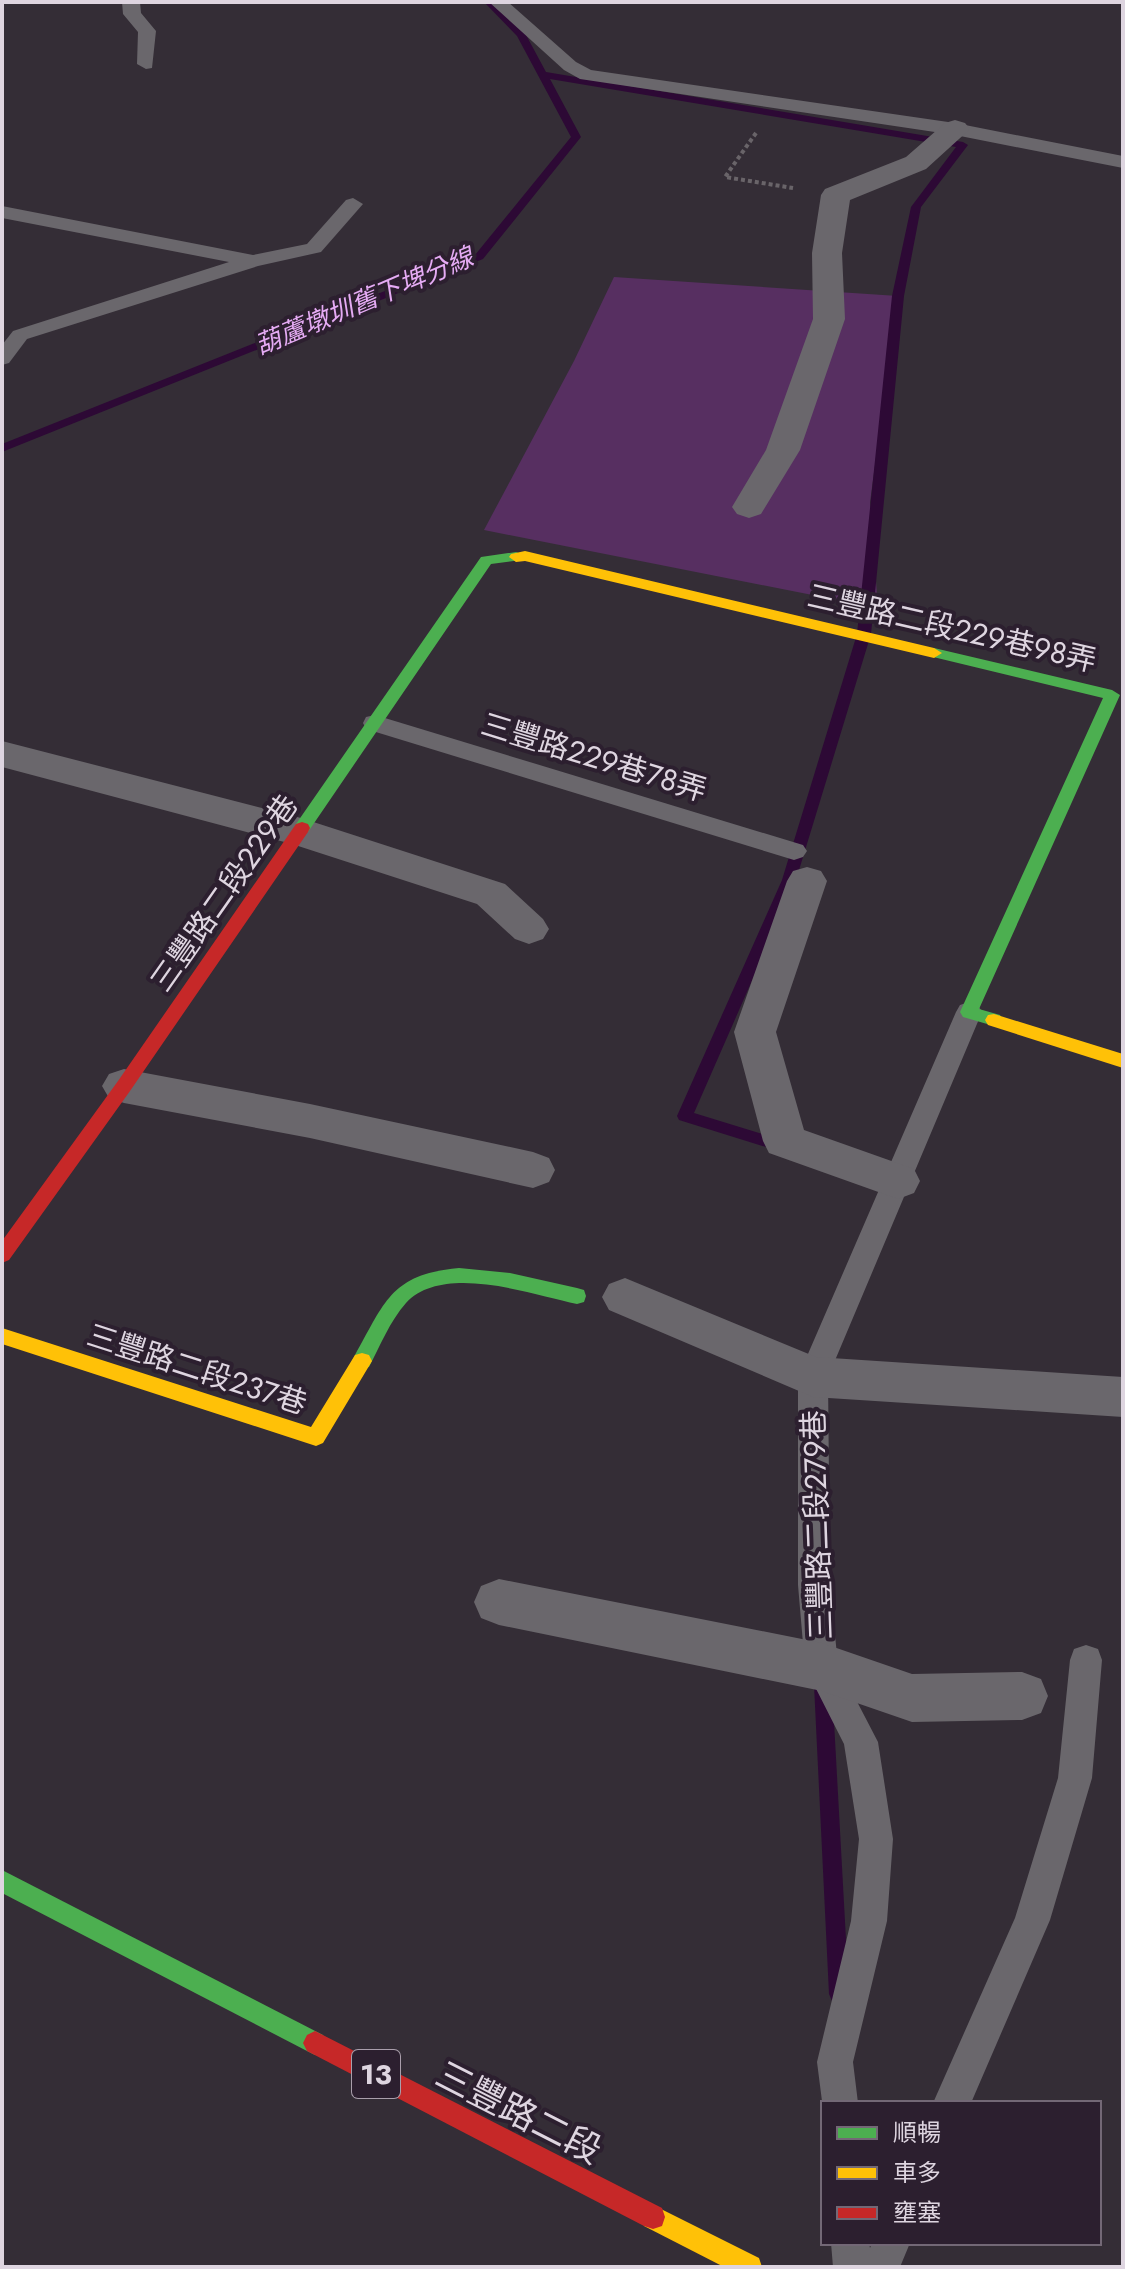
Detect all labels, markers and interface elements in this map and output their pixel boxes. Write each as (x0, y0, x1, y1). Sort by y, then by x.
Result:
water label: 葫蘆墩圳舊下埤分線 (249, 237, 482, 364)
street label: 三豐路二段229巷98弄 (803, 574, 1101, 682)
street label: 三豐路229巷78弄 (476, 702, 712, 812)
street label: 三豐路二段229巷 (140, 786, 308, 1000)
street label: 三豐路二段237巷 (82, 1313, 312, 1425)
street label: 三豐路二段279巷 (791, 1409, 843, 1641)
street label: 三豐路二段 (427, 2048, 611, 2176)
road number: 13 (352, 2050, 400, 2098)
legend (821, 2101, 1101, 2245)
text: 順暢 (893, 2115, 941, 2150)
text: 車多 (893, 2155, 941, 2190)
text: 壅塞 (893, 2195, 941, 2230)

